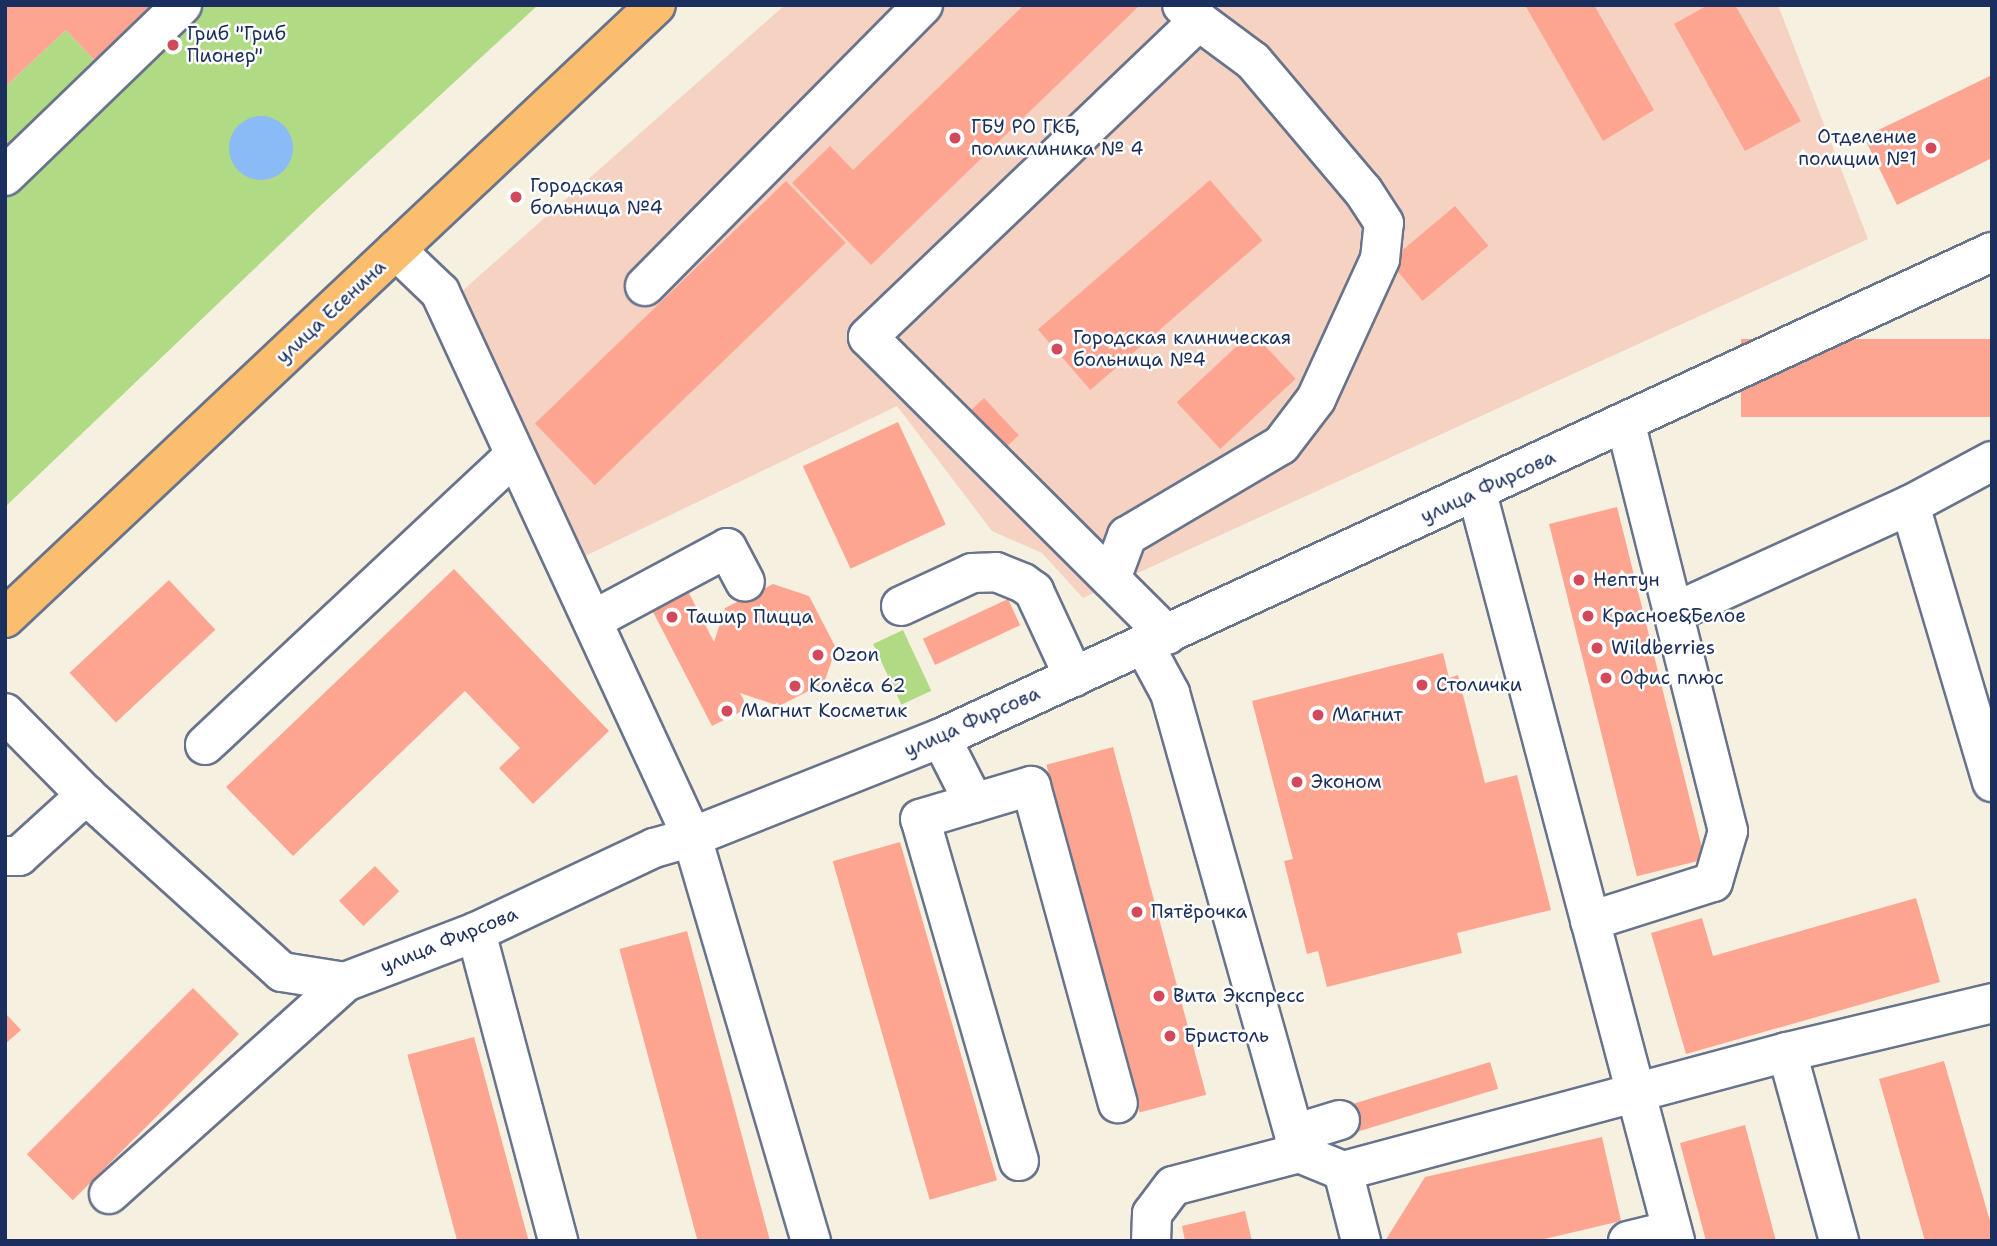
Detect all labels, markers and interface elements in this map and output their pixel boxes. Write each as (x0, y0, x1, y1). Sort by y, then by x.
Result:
place label: Гриб "Гриб Пионер" (187, 23, 286, 67)
marker: Гриб "Гриб Пионер" (165, 37, 181, 53)
place label: ГБУ РО ГКБ, поликлиника № 4 (971, 116, 1144, 160)
place label: Отделение полиции №1 (1798, 126, 1917, 170)
marker: ГБУ РО ГКБ, поликлиника № 4 (945, 128, 965, 148)
marker: Отделение полиции №1 (1923, 140, 1939, 156)
place label: Городская больница №4 (530, 175, 663, 219)
marker: Городская больница №4 (508, 189, 524, 205)
street label: улица Есенина (271, 255, 391, 369)
place label: Городская клиническая больница №4 (1073, 327, 1291, 371)
marker: Городская клиническая больница №4 (1047, 339, 1067, 359)
street label: улица Фирсова (1417, 446, 1559, 528)
place label: Нептун (1593, 569, 1660, 591)
marker: Нептун (1571, 572, 1587, 588)
place label: Красное&Белое (1602, 605, 1746, 627)
place label: Ташир Пицца (686, 606, 813, 628)
marker: Красное&Белое (1580, 608, 1596, 624)
marker: Ташир Пицца (664, 609, 680, 625)
place label: Wildberries (1611, 637, 1715, 659)
marker: Wildberries (1589, 640, 1605, 656)
place label: Ozon (832, 644, 879, 666)
marker: Ozon (810, 647, 826, 663)
place label: Офис плюс (1620, 667, 1724, 689)
marker: Офис плюс (1598, 670, 1614, 686)
place label: Столички (1436, 674, 1522, 696)
place label: Колёса 62 (809, 675, 906, 697)
marker: Столички (1414, 677, 1430, 693)
marker: Колёса 62 (787, 678, 803, 694)
street label: улица Фирсова (901, 682, 1043, 762)
place label: Магнит Косметик (741, 700, 907, 722)
marker: Магнит Косметик (719, 703, 735, 719)
place label: Магнит (1332, 704, 1403, 726)
marker: Магнит (1310, 707, 1326, 723)
place label: Эконом (1311, 771, 1382, 793)
marker: Эконом (1289, 774, 1305, 790)
place label: Пятёрочка (1151, 901, 1247, 923)
street label: улица Фирсова (377, 902, 521, 978)
marker: Пятёрочка (1129, 904, 1145, 920)
place label: Вита Экспресс (1173, 985, 1305, 1007)
marker: Вита Экспресс (1151, 988, 1167, 1004)
place label: Бристоль (1184, 1025, 1269, 1047)
marker: Бристоль (1162, 1028, 1178, 1044)

